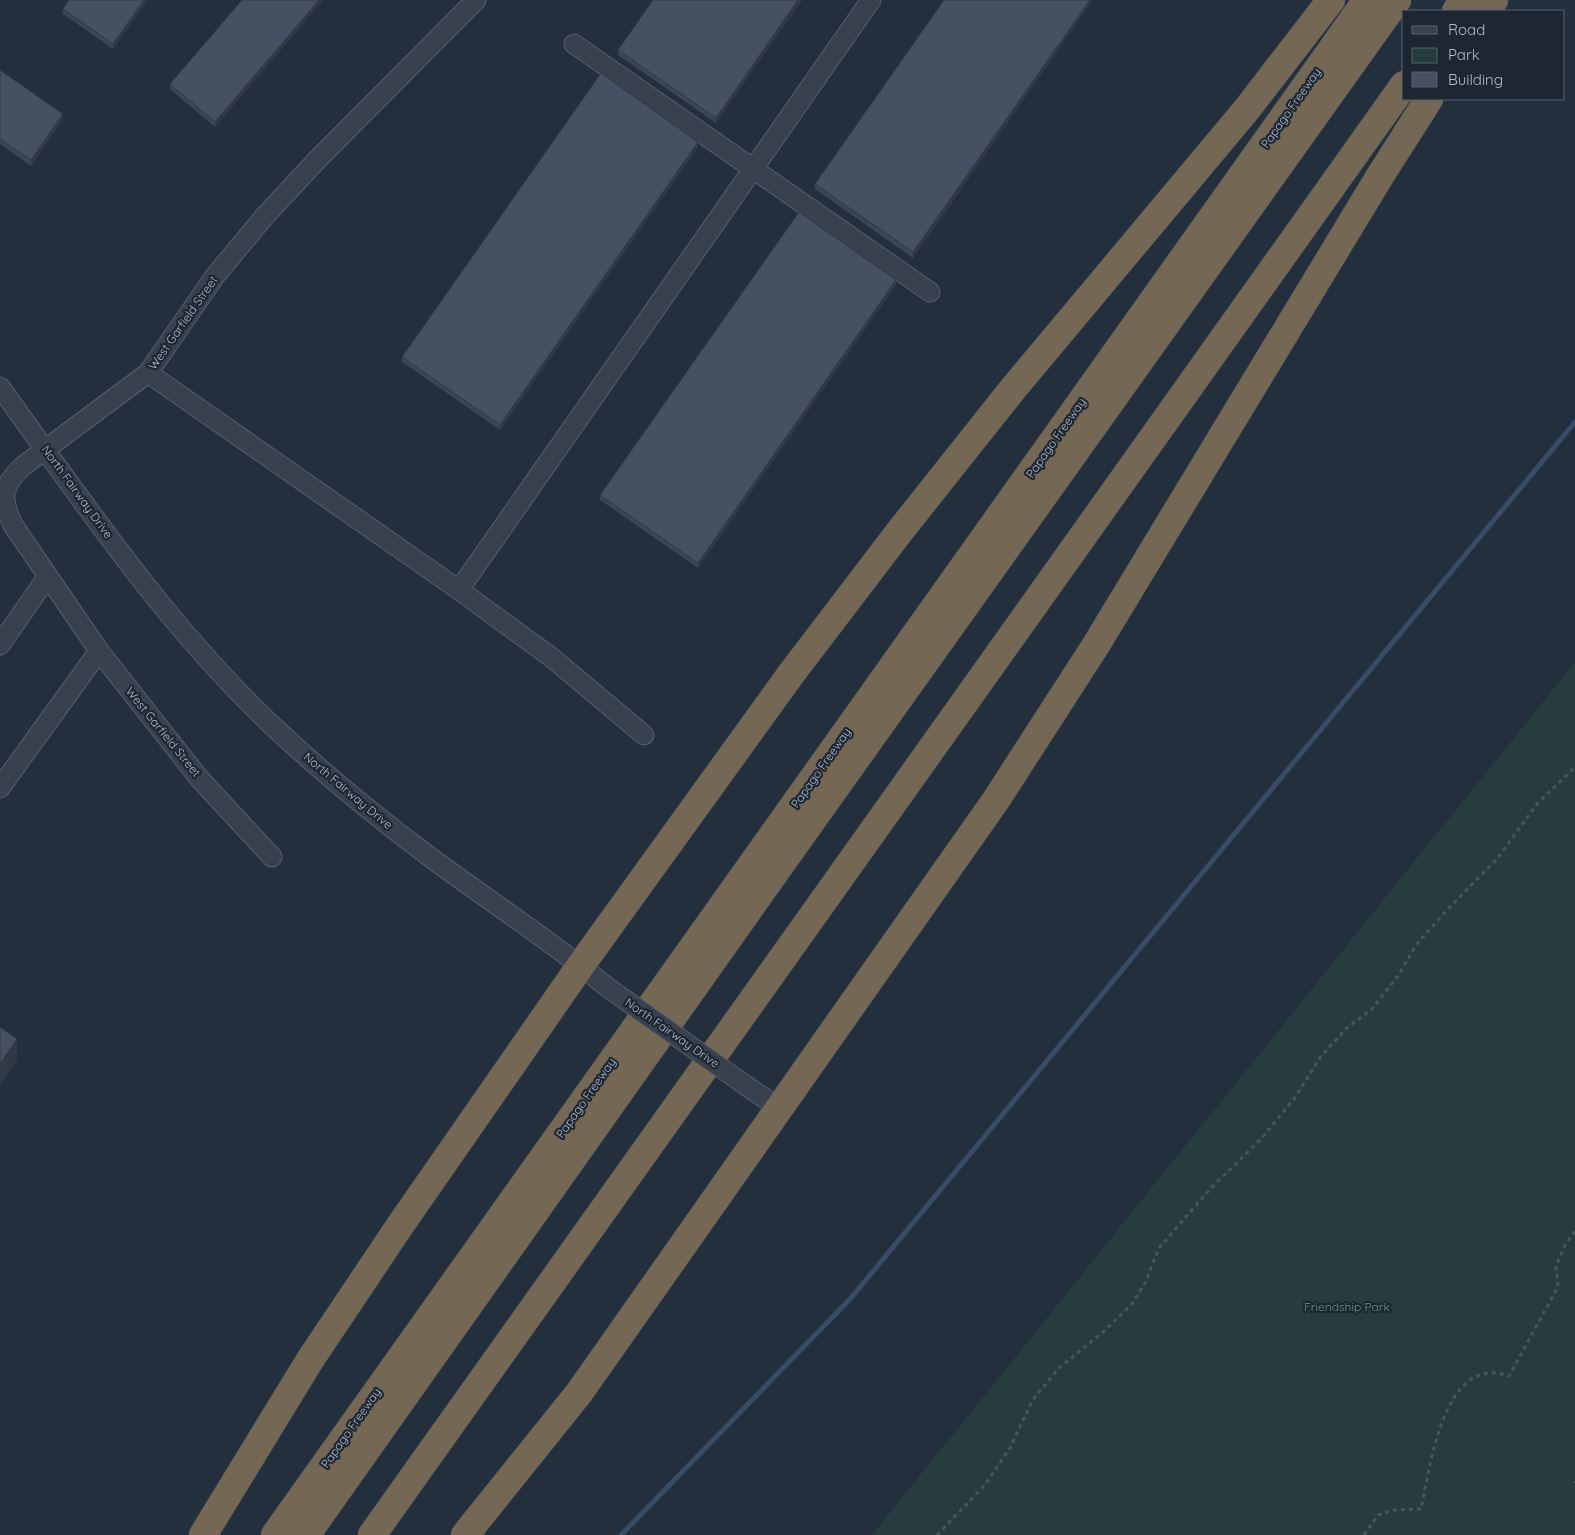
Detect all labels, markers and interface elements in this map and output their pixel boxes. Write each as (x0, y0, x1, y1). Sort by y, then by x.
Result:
legend (1402, 10, 1565, 100)
text: Road (1448, 20, 1485, 39)
text: Park (1448, 45, 1480, 64)
street label: Papago Freeway (1257, 65, 1324, 151)
text: Building (1448, 70, 1503, 89)
street label: West Garfield Street (145, 273, 221, 373)
street label: Papago Freeway (1022, 395, 1089, 481)
street label: North Fairway Drive (39, 442, 116, 541)
street label: West Garfield Street (123, 684, 204, 780)
street label: Papago Freeway (787, 725, 854, 811)
street label: North Fairway Drive (301, 749, 396, 832)
street label: North Fairway Drive (622, 994, 723, 1071)
street label: Papago Freeway (552, 1055, 619, 1141)
park label: Friendship Park (1304, 1299, 1390, 1314)
street label: Papago Freeway (317, 1385, 384, 1471)

